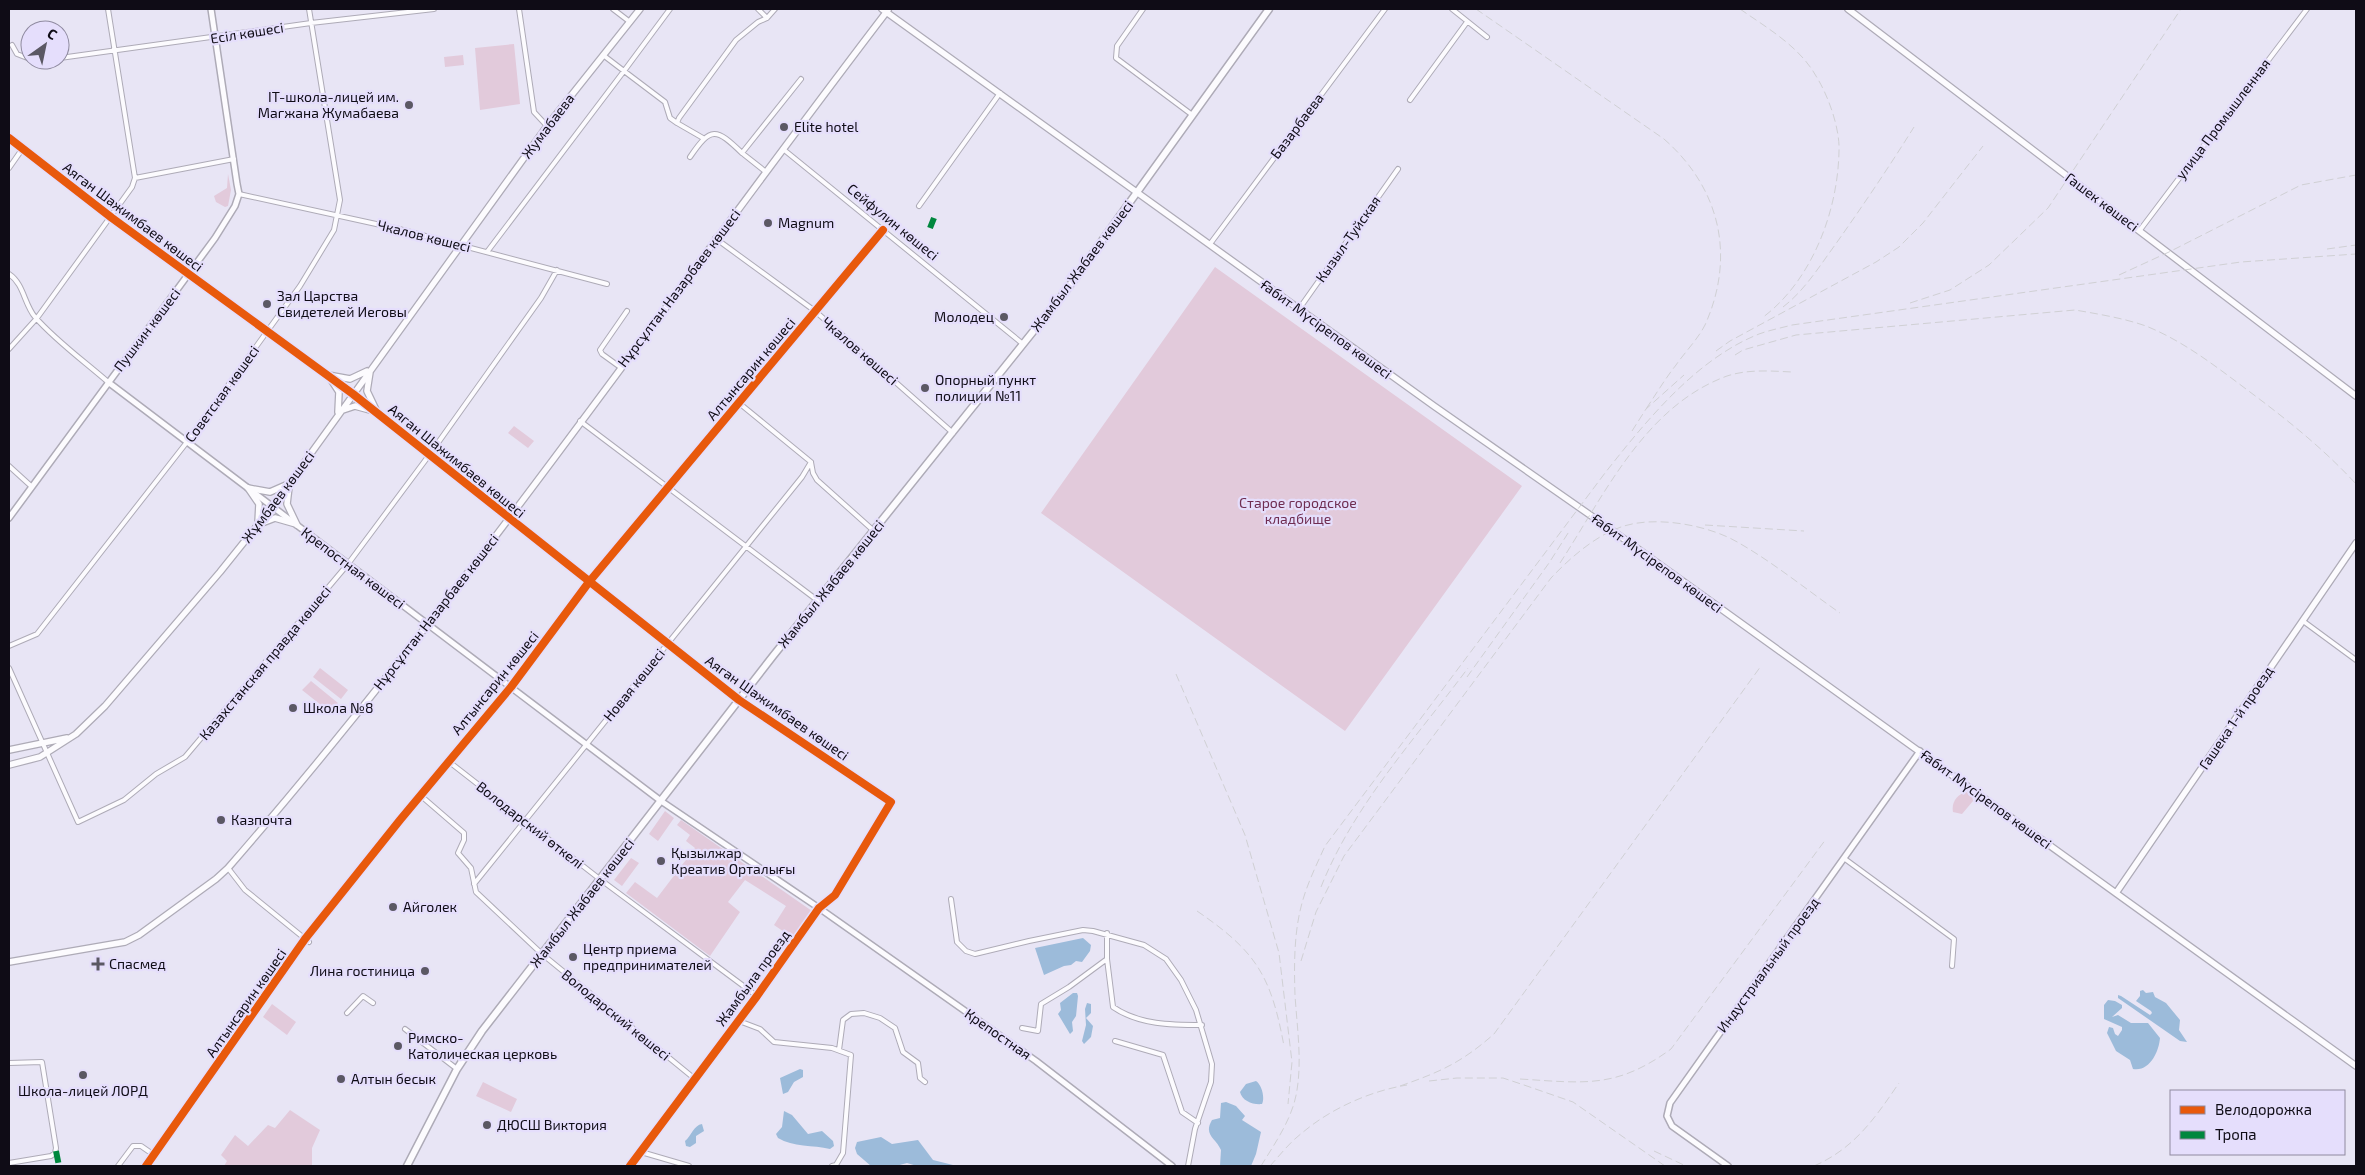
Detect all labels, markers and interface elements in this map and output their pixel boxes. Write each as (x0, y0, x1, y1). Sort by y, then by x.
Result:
street label: Есіл көшесі (209, 18, 285, 47)
north arrow (20, 20, 70, 70)
text: С (44, 24, 60, 43)
street label: улица Промышленная (2172, 55, 2274, 182)
place label: IT-школа-лицей им. Магжана Жумабаева (258, 88, 399, 121)
street label: Жумабаева (518, 90, 578, 162)
street label: Базарбаева (1266, 90, 1327, 162)
marker: IT-школа-лицей им. Магжана Жумабаева (403, 99, 415, 111)
place label: Elite hotel (794, 118, 859, 135)
marker: Elite hotel (778, 121, 790, 133)
street label: Аяган Шажимбаев көшесі (60, 158, 207, 275)
street label: Гашек көшесі (2062, 168, 2142, 235)
street label: Сейфулин көшесі (844, 180, 942, 264)
street label: Кызыл-Туйская (1312, 192, 1384, 285)
street label: Жамбыл Жабаев көшесі (1027, 197, 1136, 334)
street label: Нұрсұлтан Назарбаев көшесі (614, 205, 744, 370)
place label: Magnum (778, 214, 834, 231)
street label: Чкалов көшесі (376, 216, 472, 255)
marker: Magnum (762, 217, 774, 229)
street label: Ғабит Мүсірепов көшесі (1257, 275, 1395, 382)
street label: Пушкин көшесі (110, 285, 183, 375)
place label: Зал Царства Свидетелей Иеговы (277, 287, 407, 320)
marker: Зал Царства Свидетелей Иеговы (261, 298, 273, 310)
place label: Молодец (934, 308, 994, 325)
marker: Молодец (998, 311, 1010, 323)
street label: Чкалов көшесі (819, 313, 902, 388)
street label: Алтынсарин көшесі (703, 314, 798, 423)
street label: Советская көшесі (181, 342, 262, 445)
place label: Опорный пункт полиции №11 (935, 371, 1036, 404)
marker: Опорный пункт полиции №11 (919, 382, 931, 394)
street label: Аяган Шажимбаев көшесі (385, 400, 529, 521)
street label: Жұмбаев көшесі (238, 448, 318, 546)
park label: Старое городское кладбище (1239, 494, 1357, 527)
street label: Ғабит Мүсірепов көшесі (1588, 509, 1726, 616)
street label: Жамбыл Жабаев көшесі (774, 516, 887, 651)
street label: Крепостная көшесі (298, 523, 408, 612)
street label: Нұрсұлтан Назарбаев көшесі (369, 530, 502, 693)
street label: Казахстанская правда көшесі (195, 582, 334, 743)
street label: Алтынсарин көшесі (448, 627, 542, 738)
street label: Новая көшесі (599, 645, 668, 724)
street label: Аяган Шажимбаев көшесі (702, 652, 852, 764)
street label: Гашека 1-й проезд (2195, 663, 2276, 772)
place label: Школа №8 (303, 699, 374, 716)
marker: Школа №8 (287, 702, 299, 714)
street label: Ғабит Мүсірепов көшесі (1917, 745, 2055, 852)
street label: Володарский өткелі (473, 777, 587, 872)
place label: Казпочта (231, 811, 292, 828)
marker: Казпочта (215, 814, 227, 826)
street label: Жамбыл Жабаев көшесі (526, 835, 637, 971)
place label: Қызылжар Креатив Орталығы (671, 844, 795, 877)
marker: Қызылжар Креатив Орталығы (655, 855, 667, 867)
street label: Индустриальный проезд (1713, 894, 1822, 1035)
place label: Айголек (403, 898, 458, 915)
marker: Айголек (387, 901, 399, 913)
street label: Жамбыла проезд (712, 926, 793, 1029)
place label: Центр приема предпринимателей (583, 940, 712, 973)
street label: Алтынсарин көшесі (202, 945, 289, 1060)
marker: Центр приема предпринимателей (567, 951, 579, 963)
place label: Спасмед (109, 955, 166, 972)
marker: Спасмед (91, 957, 105, 971)
place label: Лина гостиница (310, 962, 415, 979)
marker: Лина гостиница (419, 965, 431, 977)
street label: Володарский көшесі (559, 966, 674, 1064)
street label: Крепостная (962, 1004, 1035, 1063)
place label: Римско- Католическая церковь (408, 1029, 557, 1062)
marker: Римско- Католическая церковь (392, 1040, 404, 1052)
marker: Школа-лицей ЛОРД (77, 1069, 89, 1081)
place label: Алтын бесык (351, 1070, 436, 1087)
marker: Алтын бесык (335, 1073, 347, 1085)
place label: Школа-лицей ЛОРД (18, 1082, 148, 1099)
legend (2170, 1090, 2345, 1155)
text: Велодорожка (2215, 1100, 2312, 1118)
place label: ДЮСШ Виктория (497, 1116, 607, 1133)
marker: ДЮСШ Виктория (481, 1119, 493, 1131)
text: Тропа (2215, 1125, 2257, 1143)

